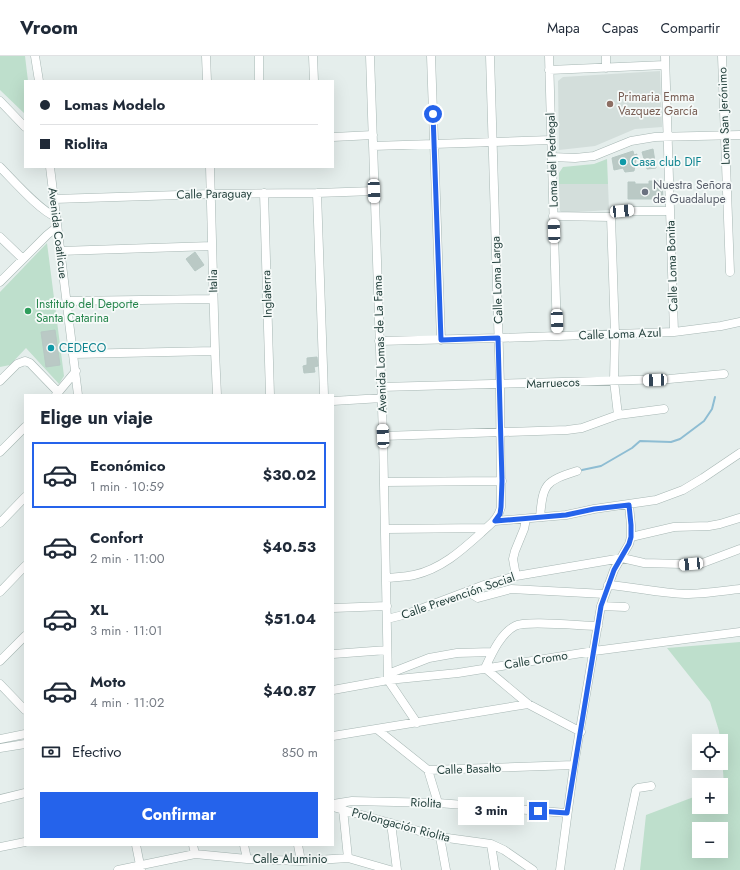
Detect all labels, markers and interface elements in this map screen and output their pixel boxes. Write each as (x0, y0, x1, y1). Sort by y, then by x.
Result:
text: Vroom (20, 14, 78, 41)
text: Mapa (547, 18, 580, 38)
text: Capas (602, 18, 639, 38)
text: Compartir (661, 18, 720, 38)
street label: Loma San Jerónimo (713, 66, 735, 165)
place label: Primaria Emma Vazquez García (618, 88, 698, 120)
text: Lomas Modelo (64, 94, 165, 116)
marker: Primaria Emma Vazquez García (605, 99, 615, 109)
route start (424, 105, 442, 123)
street label: Loma del Pedregal (541, 112, 563, 208)
text: Riolita (64, 133, 108, 155)
place label: Casa club DIF (631, 153, 702, 171)
marker: Casa club DIF (618, 157, 628, 167)
place label: Nuestra Señora de Guadalupe (653, 176, 732, 208)
car (368, 179, 380, 203)
street label: Calle Paraguay (176, 184, 253, 204)
street label: Avenida Coatlicue (43, 186, 73, 280)
marker: Nuestra Señora de Guadalupe (640, 187, 650, 197)
car (610, 204, 634, 218)
car (548, 219, 560, 243)
street label: Calle Loma Bonita (661, 220, 683, 312)
street label: Calle Loma Larga (486, 236, 508, 324)
street label: Italia (204, 269, 222, 293)
street label: Inglaterra (257, 270, 277, 318)
street label: Avenida Lomas de La Fama (369, 275, 391, 413)
place label: Instituto del Deporte Santa Catarina (36, 295, 139, 327)
marker: Instituto del Deporte Santa Catarina (23, 306, 33, 316)
car (551, 309, 563, 333)
street label: Calle Loma Azul (578, 324, 662, 344)
place label: CEDECO (59, 339, 106, 357)
marker: CEDECO (46, 343, 56, 353)
street label: Marruecos (526, 373, 580, 393)
car (643, 374, 667, 386)
text: Elige un viaje (40, 405, 153, 431)
car (376, 424, 390, 448)
text: Económico (90, 455, 165, 477)
icon: car (42, 457, 78, 493)
text: $30.02 (263, 464, 316, 486)
text: 1 min · 10:59 (90, 477, 164, 496)
text: Confort (90, 527, 143, 549)
icon: car (42, 529, 78, 565)
text: $40.53 (262, 536, 316, 558)
text: 2 min · 11:00 (90, 549, 165, 568)
car (679, 557, 703, 571)
street label: Calle Prevención Social (399, 568, 517, 624)
text: XL (90, 599, 108, 621)
icon: car (42, 601, 78, 637)
text: $51.04 (264, 608, 316, 630)
text: 3 min · 11:01 (90, 621, 162, 640)
street label: Calle Cromo (503, 646, 569, 674)
text: Moto (90, 671, 126, 693)
icon: car (42, 673, 78, 709)
text: $40.87 (263, 680, 316, 702)
text: 4 min · 11:02 (90, 693, 164, 712)
map controls (692, 734, 728, 858)
button: locate (692, 734, 728, 770)
icon: cash (40, 741, 62, 763)
text: Efectivo (72, 741, 122, 763)
text: 850 m (282, 743, 318, 762)
street label: Calle Basalto (436, 759, 502, 779)
button: + (692, 778, 728, 814)
button: Confirmar (40, 792, 318, 838)
street label: Riolita (410, 793, 442, 813)
callout: 3 min (458, 797, 524, 825)
text: 3 min (474, 801, 508, 820)
route end (529, 802, 547, 820)
street label: Prolongación Riolita (350, 803, 452, 847)
button: − (692, 822, 728, 858)
street label: Calle Aluminio (253, 850, 328, 868)

